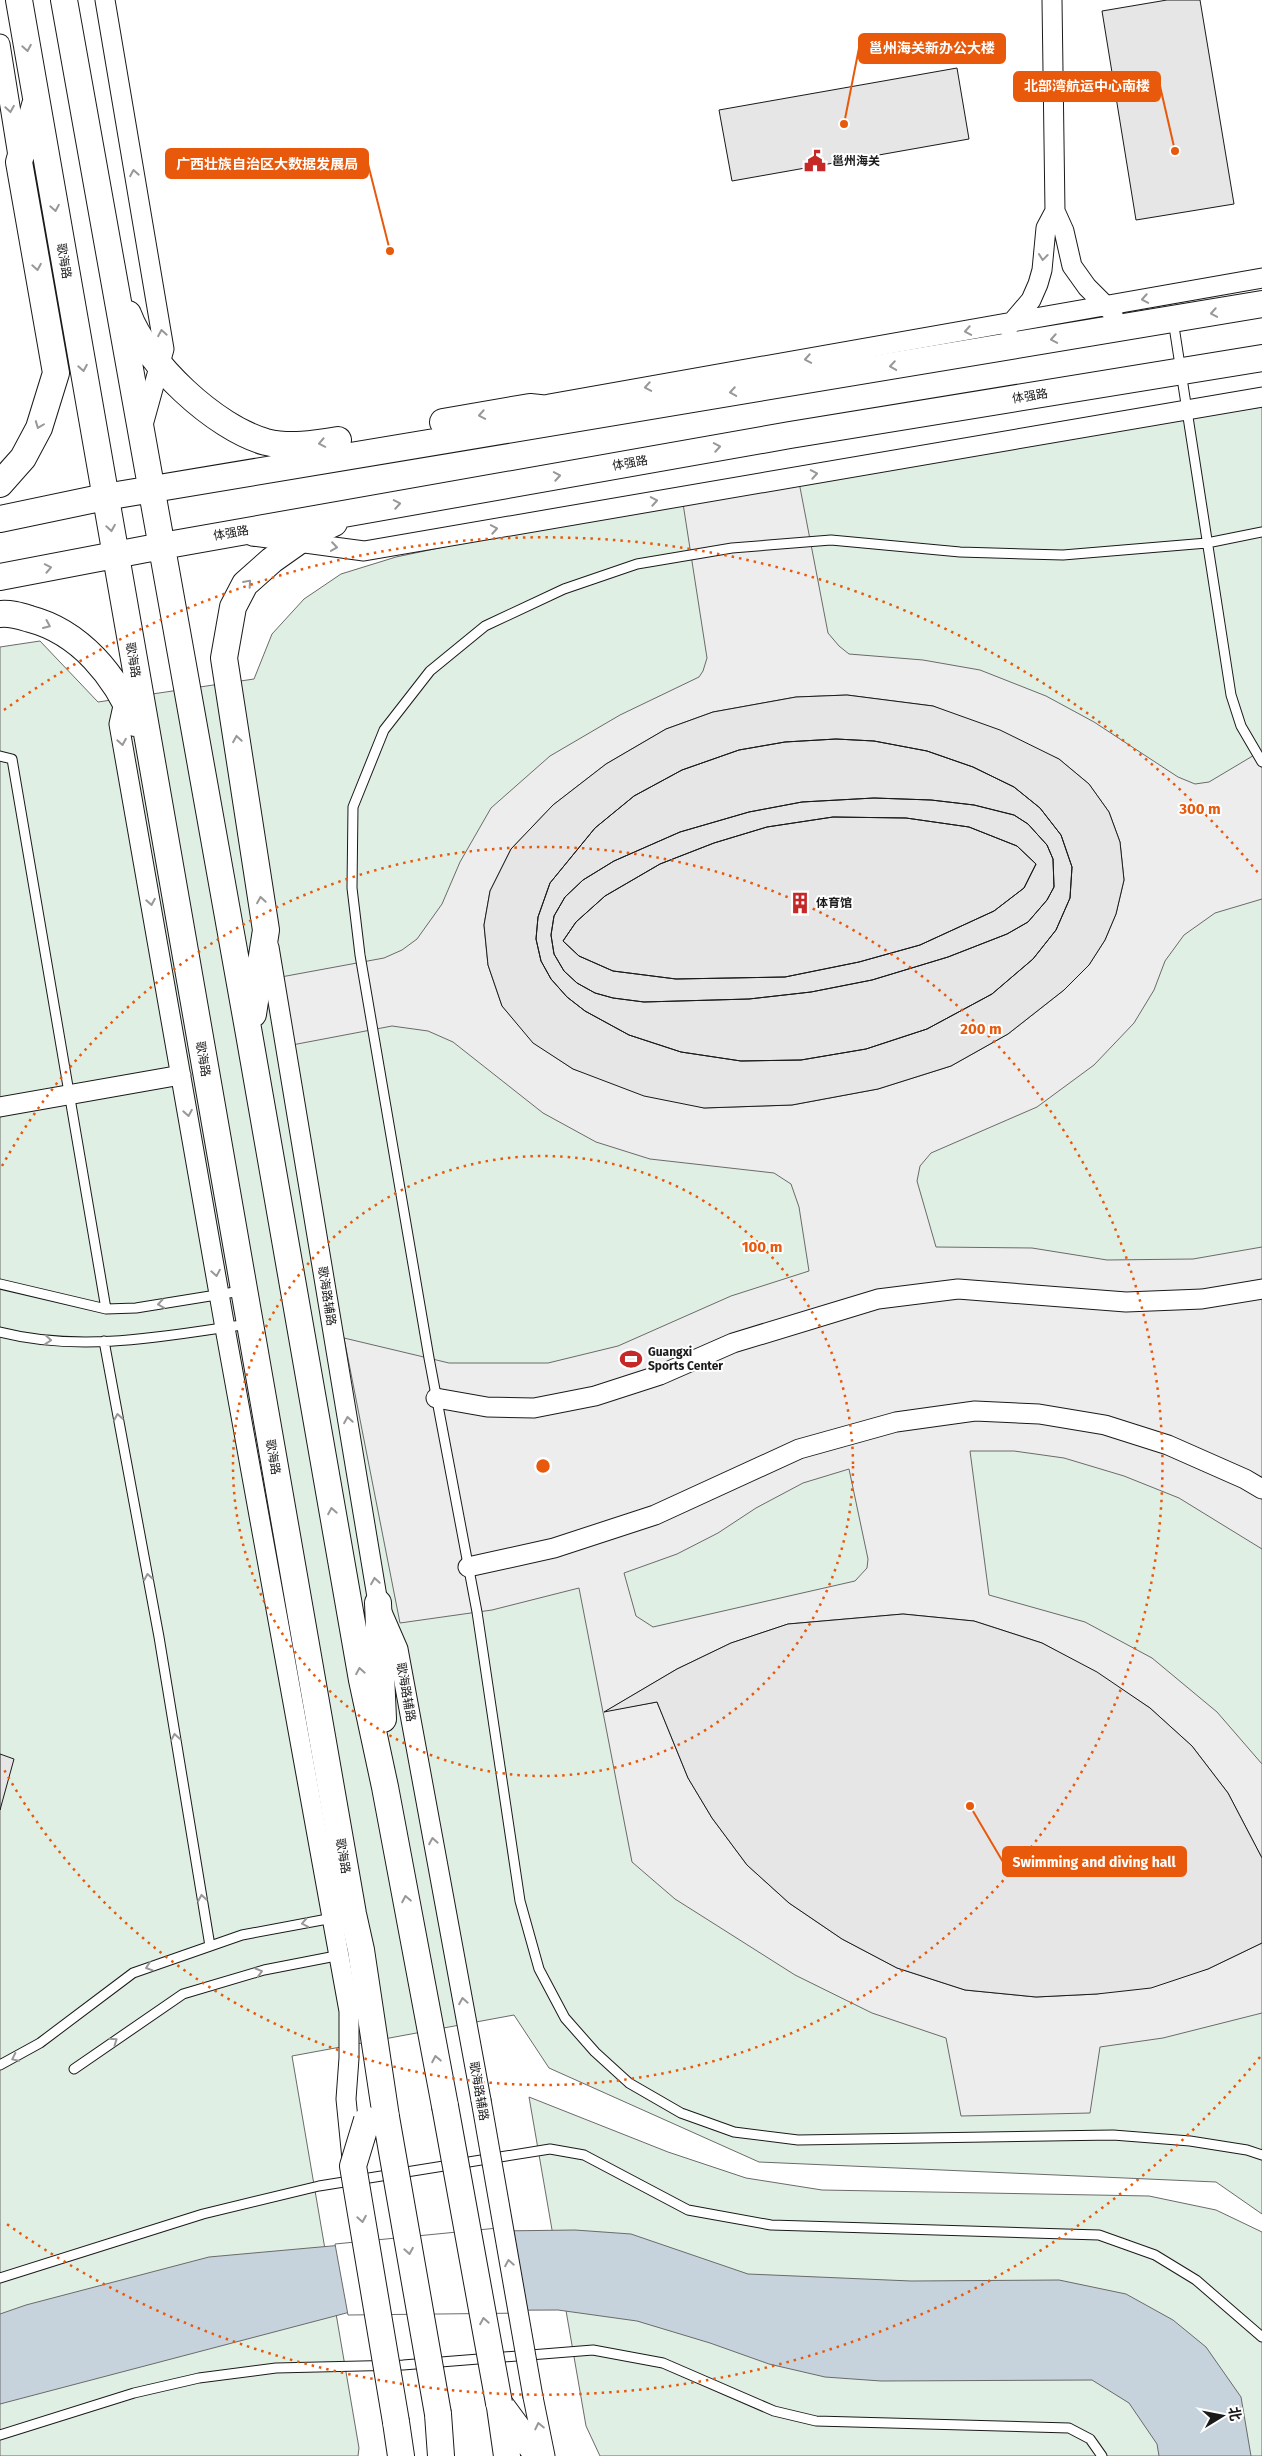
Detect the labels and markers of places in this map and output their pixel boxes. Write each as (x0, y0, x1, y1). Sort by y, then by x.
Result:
callout: 邕州海关新办公大楼 (859, 34, 1005, 63)
callout: 北部湾航运中心南楼 (1014, 72, 1160, 101)
public building icon: 邕州海关 (802, 148, 828, 174)
callout: 广西壮族自治区大数据发展局 (166, 149, 368, 178)
place label: 邕州海关 (832, 154, 880, 168)
building icon: 体育馆 (787, 890, 813, 916)
place label: 体育馆 (816, 896, 852, 910)
place label: Guangxi Sports Center (648, 1345, 723, 1373)
sports icon: Guangxi Sports Center (618, 1346, 644, 1372)
centre of rings (534, 1457, 552, 1475)
callout: Swimming and diving hall (1003, 1847, 1186, 1876)

